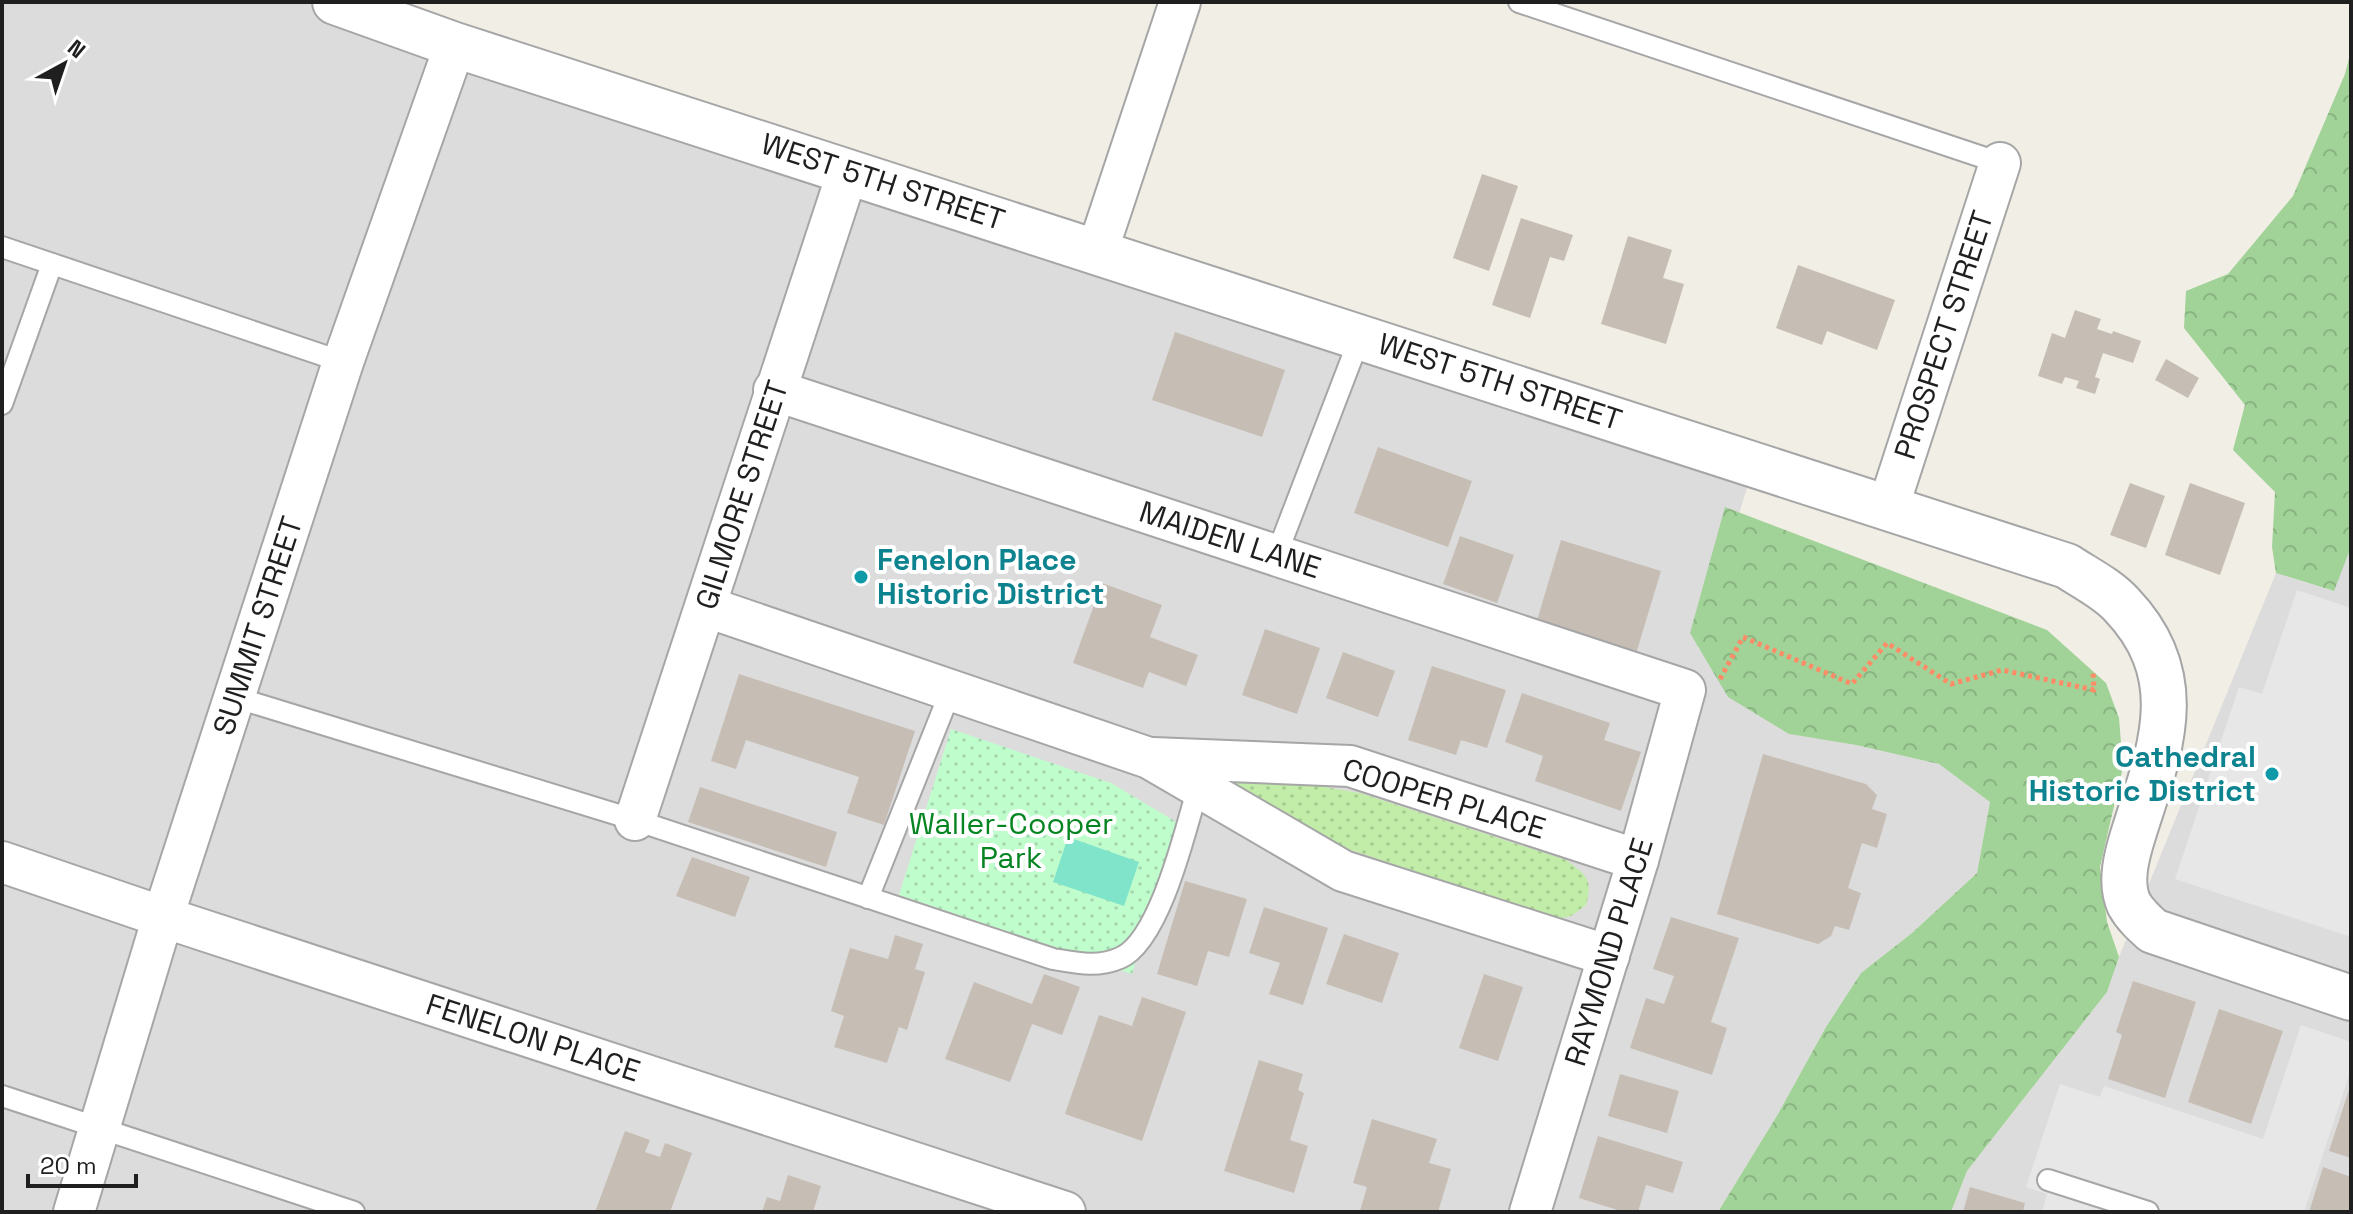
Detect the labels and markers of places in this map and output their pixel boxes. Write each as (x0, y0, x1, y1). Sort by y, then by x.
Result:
place label: Fenelon Place Historic District (877, 540, 1104, 613)
marker: Fenelon Place Historic District (852, 568, 870, 586)
place label: Cathedral Historic District (2029, 737, 2256, 810)
marker: Cathedral Historic District (2263, 765, 2281, 783)

